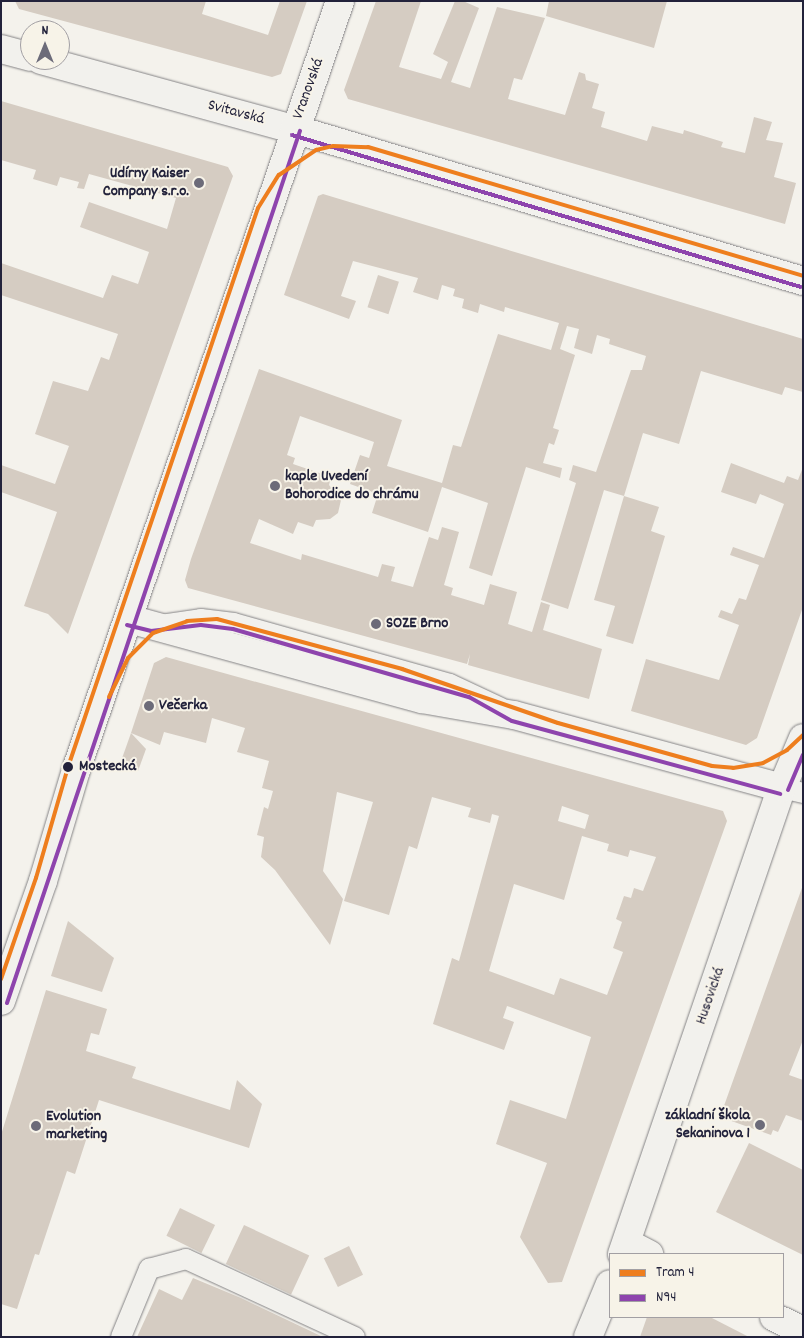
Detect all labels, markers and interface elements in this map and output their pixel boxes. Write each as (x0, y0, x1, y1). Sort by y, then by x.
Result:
north arrow (20, 20, 70, 70)
text: N (42, 21, 48, 41)
street label: Vranovská (289, 56, 329, 122)
street label: Svitavská (205, 96, 267, 130)
place label: Udírny Kaiser Company s.r.o. (103, 164, 189, 202)
marker: Udírny Kaiser Company s.r.o. (193, 177, 205, 189)
place label: kaple Uvedení Bohorodice do chrámu (285, 467, 419, 505)
marker: kaple Uvedení Bohorodice do chrámu (269, 480, 281, 492)
place label: SOZE Brno (386, 614, 448, 634)
marker: SOZE Brno (370, 618, 382, 630)
place label: Večerka (159, 696, 207, 716)
marker: Večerka (143, 700, 155, 712)
place label: Mostecká (79, 757, 136, 777)
marker: Mostecká (61, 760, 75, 774)
street label: Husovická (692, 965, 730, 1027)
place label: základní škola Sekaninova 1 (665, 1106, 750, 1144)
place label: Evolution marketing (46, 1107, 107, 1145)
marker: základní škola Sekaninova 1 (754, 1119, 766, 1131)
marker: Evolution marketing (30, 1120, 42, 1132)
legend (609, 1253, 784, 1318)
text: Tram 4 (656, 1262, 695, 1284)
text: N94 (656, 1287, 677, 1309)

